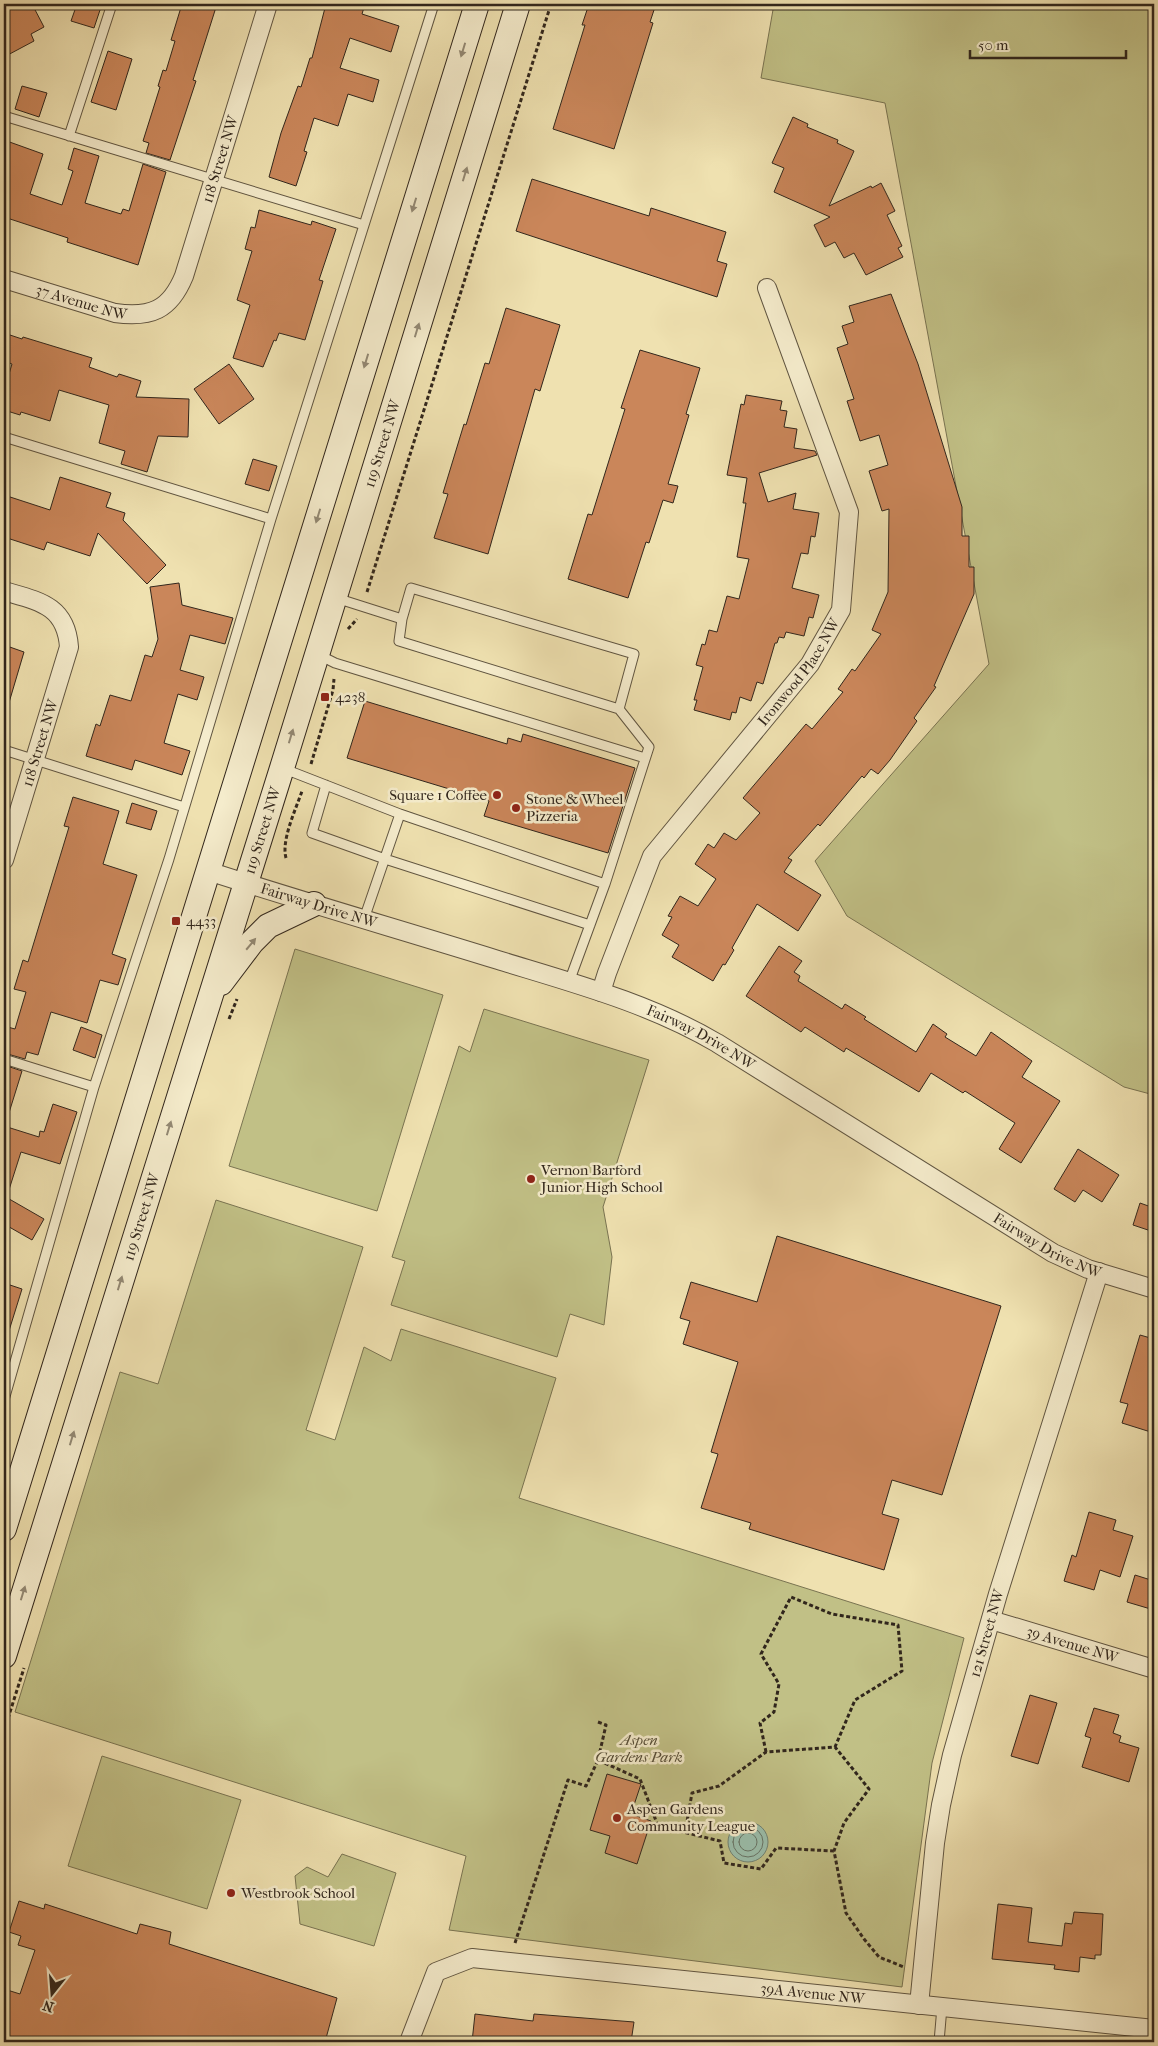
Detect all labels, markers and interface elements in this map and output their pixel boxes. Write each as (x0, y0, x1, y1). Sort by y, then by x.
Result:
scale bar (970, 28, 1127, 60)
text: 50 m (978, 36, 1009, 54)
one-way arrow (458, 43, 466, 58)
street label: 118 Street NW (198, 112, 242, 205)
one-way arrow (461, 167, 469, 182)
one-way arrow (410, 198, 418, 213)
street label: 37 Avenue NW (34, 280, 129, 323)
one-way arrow (413, 322, 421, 337)
one-way arrow (362, 353, 369, 368)
street label: 119 Street NW (360, 396, 405, 490)
one-way arrow (313, 508, 321, 523)
street label: Ironwood Place NW (754, 614, 844, 730)
place label: 4238 (335, 688, 365, 706)
marker: 4238 (319, 691, 331, 703)
street label: 118 Street NW (18, 696, 62, 789)
one-way arrow (288, 728, 296, 743)
street label: 119 Street NW (240, 783, 285, 877)
place label: Square 1 Coffee (389, 786, 488, 804)
marker: Square 1 Coffee (491, 789, 503, 801)
place label: Stone & Wheel Pizzeria (526, 790, 623, 825)
marker: Stone & Wheel Pizzeria (510, 802, 522, 814)
street label: Fairway Drive NW (258, 879, 380, 932)
place label: 4433 (186, 912, 216, 930)
marker: 4433 (170, 915, 182, 927)
one-way arrow (245, 937, 256, 950)
street label: Fairway Drive NW (644, 1001, 760, 1074)
one-way arrow (166, 1120, 173, 1135)
place label: Vernon Barford Junior High School (540, 1161, 663, 1196)
street label: 119 Street NW (119, 1170, 164, 1263)
marker: Vernon Barford Junior High School (525, 1173, 537, 1185)
street label: Fairway Drive NW (990, 1209, 1105, 1282)
one-way arrow (117, 1275, 125, 1290)
one-way arrow (68, 1430, 76, 1445)
one-way arrow (20, 1585, 28, 1600)
street label: 121 Street NW (966, 1586, 1008, 1679)
street label: 39 Avenue NW (1024, 1622, 1122, 1667)
park label: Aspen Gardens Park (595, 1731, 683, 1766)
place label: Aspen Gardens Community League (626, 1800, 756, 1835)
marker: Aspen Gardens Community League (611, 1812, 623, 1824)
place label: Westbrook School (240, 1884, 355, 1902)
marker: Westbrook School (225, 1887, 237, 1899)
north arrow (28, 1968, 78, 2018)
street label: 39A Avenue NW (759, 1979, 867, 2008)
text: N (40, 1996, 56, 2016)

